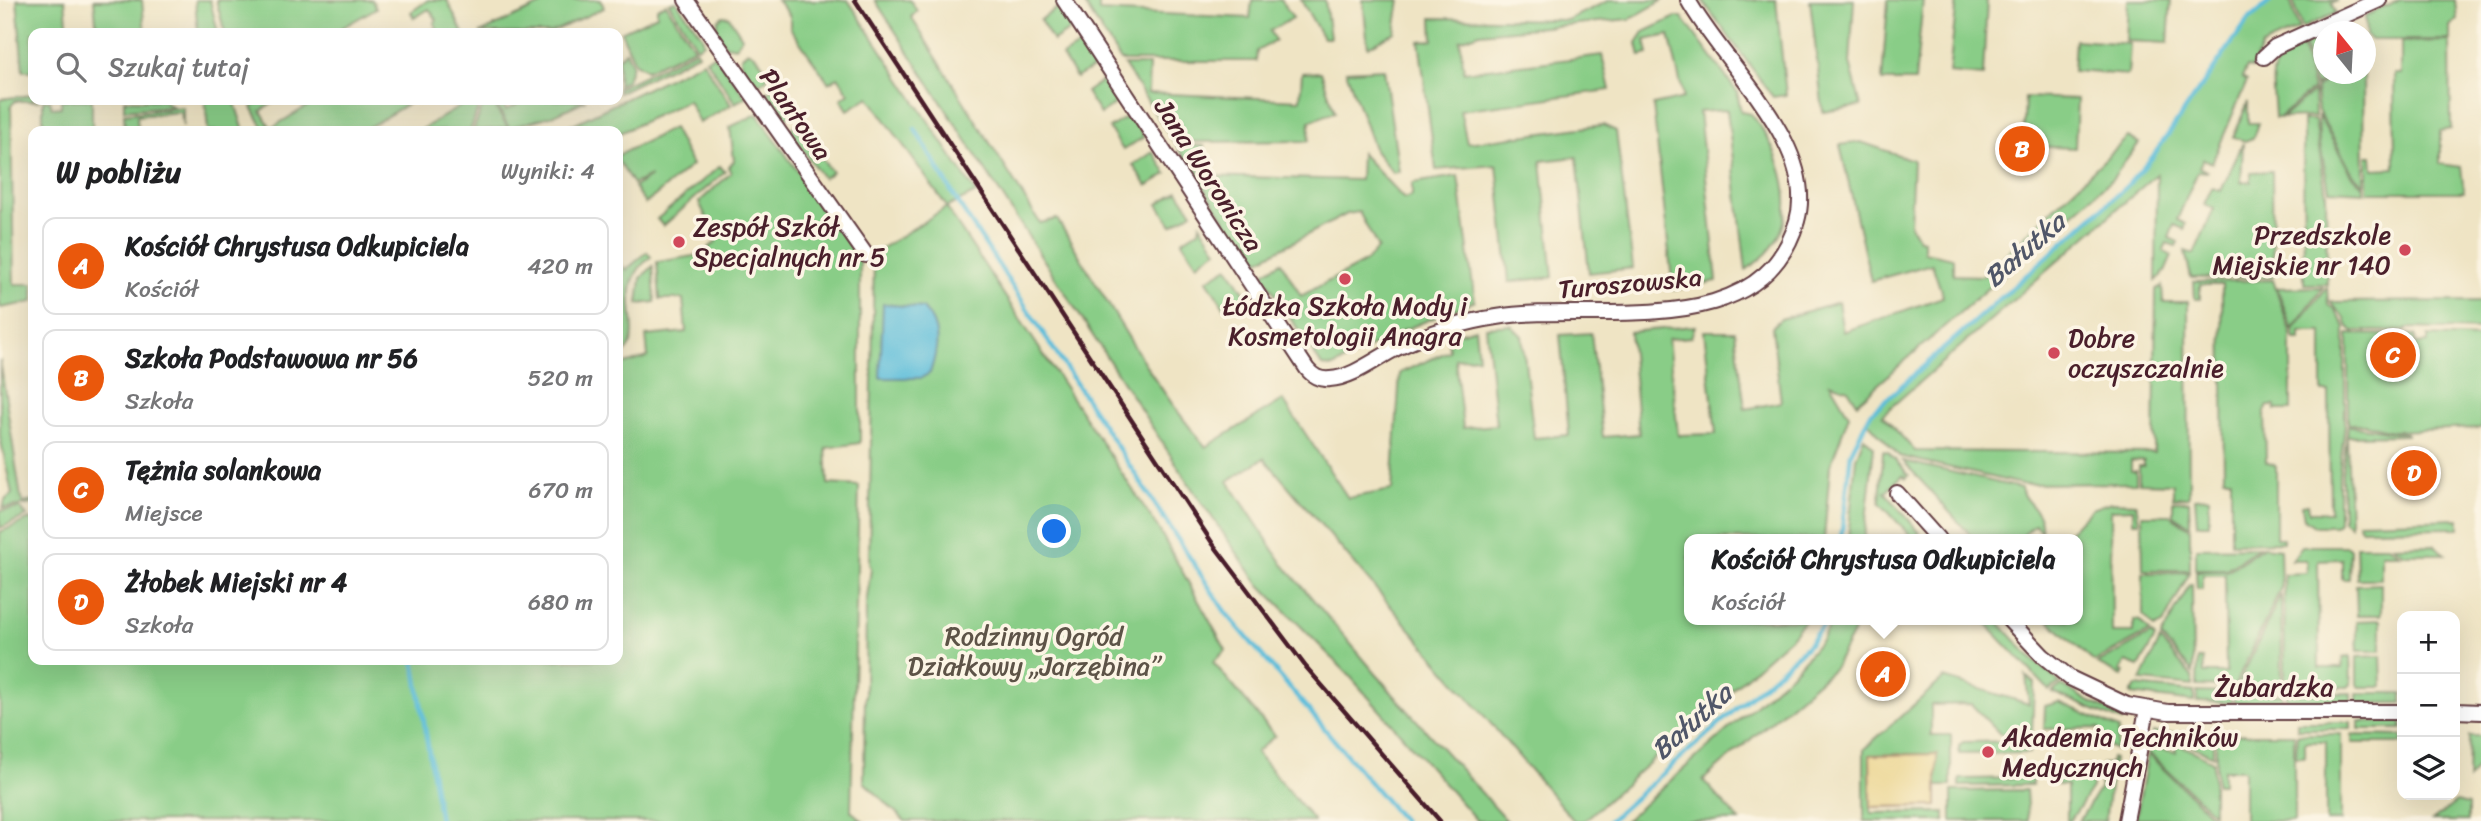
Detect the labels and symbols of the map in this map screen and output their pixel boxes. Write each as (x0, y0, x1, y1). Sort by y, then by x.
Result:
north arrow (2313, 21, 2376, 84)
street label: Plantowa (747, 58, 845, 170)
street label: Jana Woronicza (1141, 88, 1276, 261)
pin: B (1999, 123, 2045, 175)
water label: Bałutka (1972, 197, 2079, 300)
place label: Zespół Szkół Specjalnych nr 5 (693, 204, 886, 280)
place label: Przedszkole Miejskie nr 140 (2212, 212, 2391, 288)
marker: Zespół Szkół Specjalnych nr 5 (671, 234, 687, 250)
marker: Przedszkole Miejskie nr 140 (2397, 242, 2413, 258)
street label: Turoszowska (1556, 254, 1704, 312)
marker: Łódzka Szkoła Mody i Kosmetologii Anagra (1337, 271, 1353, 287)
place label: Łódzka Szkoła Mody i Kosmetologii Anagra (1223, 283, 1468, 359)
place label: Dobre oczyszczalnie (2068, 315, 2224, 391)
pin: C (2370, 329, 2416, 381)
marker: Dobre oczyszczalnie (2046, 345, 2062, 361)
pin: D (2391, 447, 2437, 499)
your location (1037, 514, 1071, 548)
park label: Rodzinny Ogród Działkowy „Jarzębina” (908, 613, 1163, 689)
pin: A (1860, 648, 1906, 700)
street label: Żubardzka (2215, 664, 2333, 710)
water label: Bałutka (1639, 669, 1746, 772)
place label: Akademia Techników Medycznych (2001, 714, 2238, 790)
marker: Akademia Techników Medycznych (1980, 744, 1996, 760)

